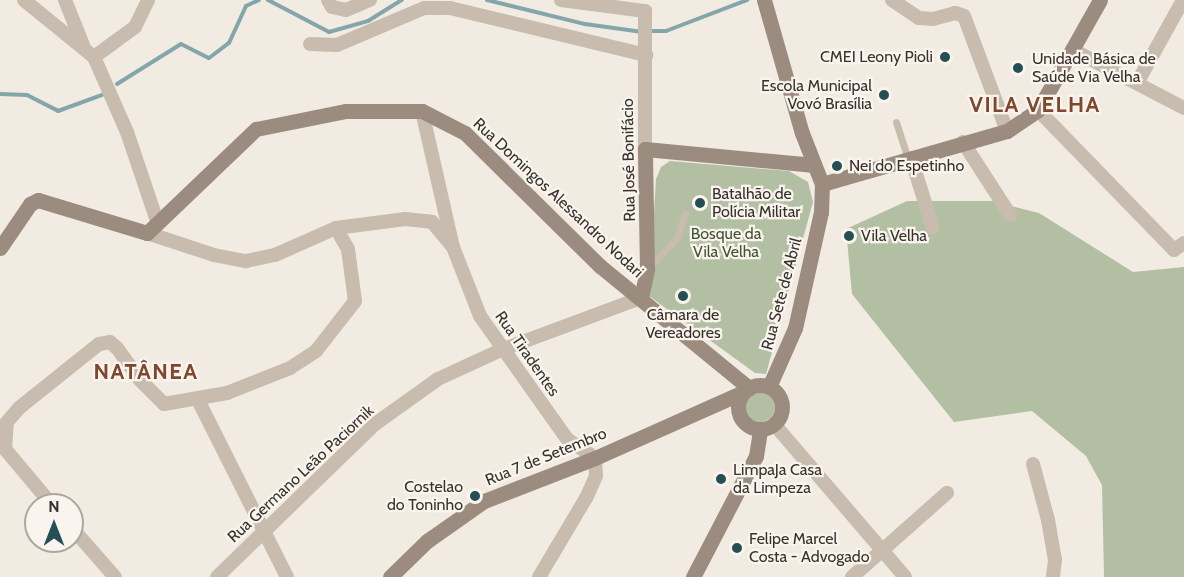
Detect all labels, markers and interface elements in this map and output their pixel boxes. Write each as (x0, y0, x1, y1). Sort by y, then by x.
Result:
place label: CMEI Leony Pioli (820, 47, 933, 67)
place label: Unidade Básica de Saúde Via Velha (1032, 49, 1156, 87)
marker: CMEI Leony Pioli (938, 50, 952, 64)
marker: Unidade Básica de Saúde Via Velha (1009, 59, 1027, 77)
place label: Escola Municipal Vovó Brasília (761, 76, 872, 114)
marker: Escola Municipal Vovó Brasília (877, 88, 891, 102)
district label: VILA VELHA (969, 92, 1101, 118)
street label: Rua José Bonifácio (618, 98, 640, 222)
street label: Rua Domingos Alessandro Nodari (469, 114, 647, 282)
place label: Nei do Espetinho (849, 156, 964, 176)
marker: Nei do Espetinho (830, 159, 844, 173)
place label: Batalhão de Polícia Militar (712, 184, 800, 222)
marker: Batalhão de Polícia Militar (693, 196, 707, 210)
park label: Bosque da Vila Velha (691, 224, 761, 262)
place label: Vila Velha (861, 226, 927, 246)
marker: Vila Velha (842, 229, 856, 243)
street label: Rua Sete de Abril (758, 236, 806, 352)
marker: Câmara de Vereadores (676, 289, 690, 303)
place label: Câmara de Vereadores (645, 305, 721, 343)
street label: Rua Tiradentes (491, 308, 563, 400)
district label: NATÂNEA (93, 359, 199, 385)
street label: Rua Germano Leão Paciornik (224, 401, 378, 547)
street label: Rua 7 de Setembro (483, 424, 609, 490)
place label: LimpaJa Casa da Limpeza (733, 460, 822, 498)
marker: LimpaJa Casa da Limpeza (714, 472, 728, 486)
place label: Costelao do Toninho (387, 477, 463, 515)
marker: Costelao do Toninho (468, 489, 482, 503)
north arrow (24, 493, 84, 553)
text: N (48, 497, 60, 516)
place label: Felipe Marcel Costa - Advogado (749, 529, 870, 567)
marker: Felipe Marcel Costa - Advogado (730, 541, 744, 555)

